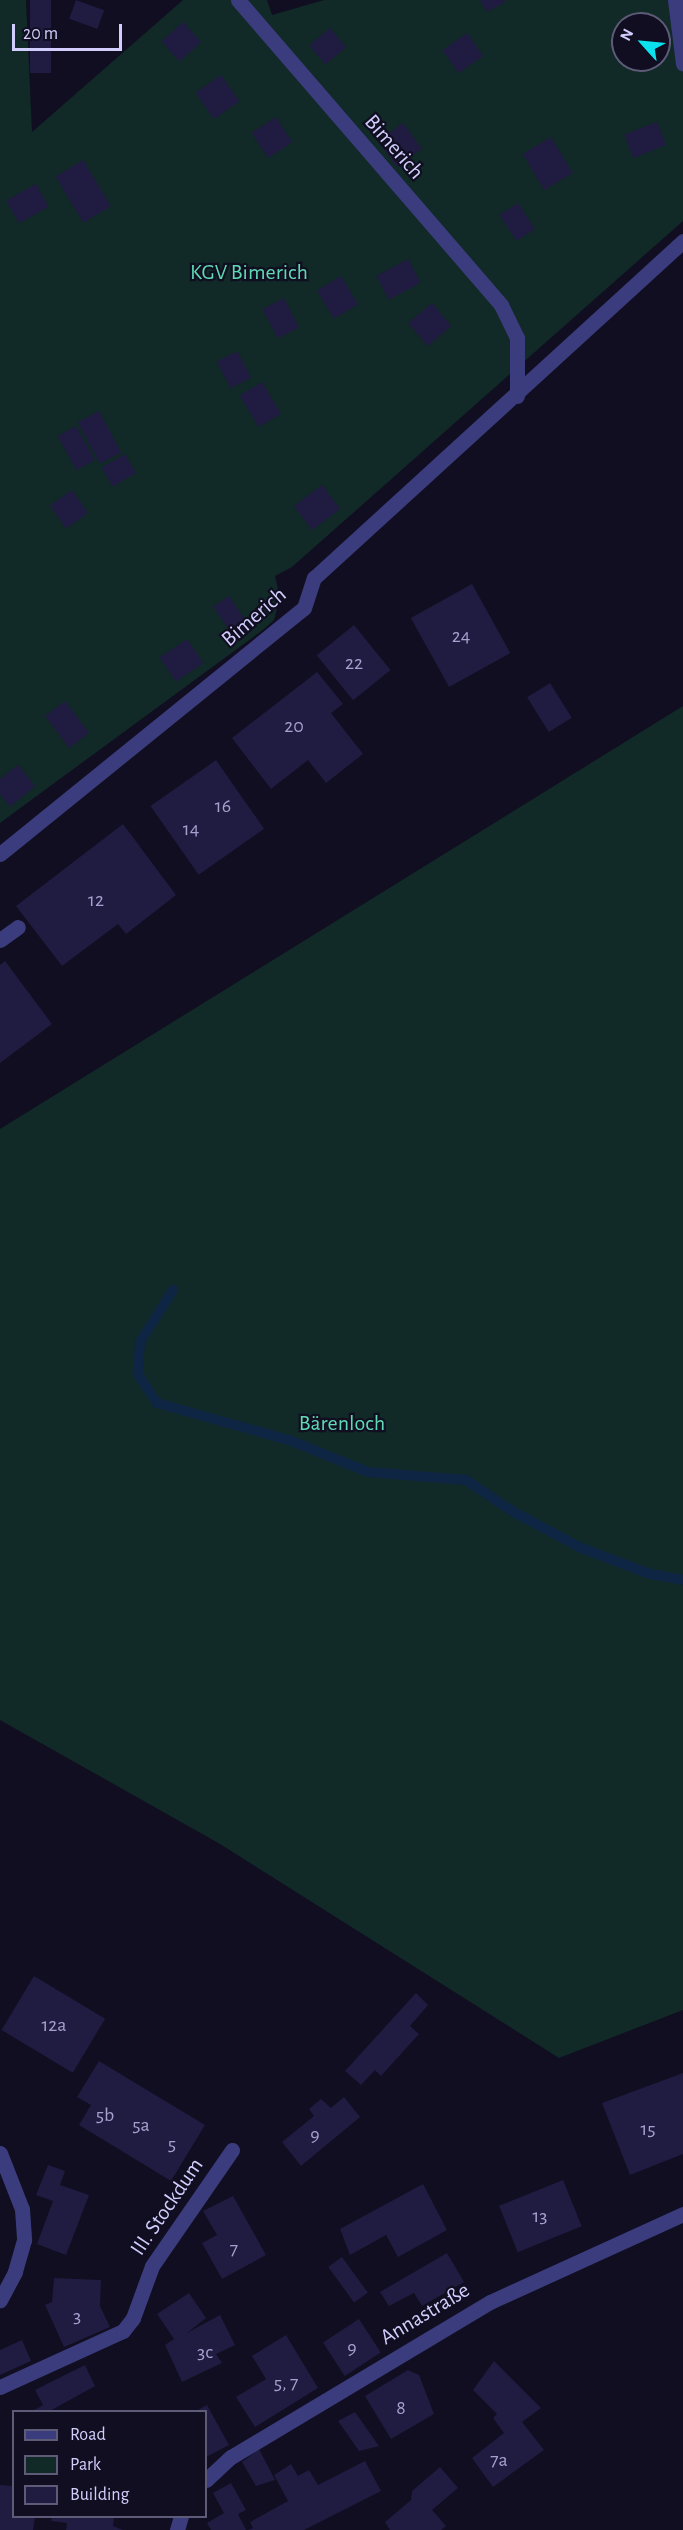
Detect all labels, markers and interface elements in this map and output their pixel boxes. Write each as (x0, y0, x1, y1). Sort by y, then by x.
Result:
scale bar (15, 12, 124, 50)
north arrow (611, 12, 671, 72)
text: 20 m (23, 25, 58, 43)
text: N (617, 26, 636, 43)
street label: Bimerich (359, 109, 429, 185)
park label: KGV Bimerich (190, 260, 308, 286)
street label: Bimerich (216, 582, 292, 652)
house number: 24 (452, 624, 470, 648)
house number: 22 (345, 651, 363, 675)
house number: 20 (284, 714, 304, 738)
house number: 16 (215, 794, 231, 818)
house number: 14 (183, 817, 199, 841)
house number: 12 (88, 888, 104, 912)
park label: Bärenloch (299, 1411, 385, 1437)
house number: 12a (41, 2013, 67, 2037)
house number: 5b (96, 2103, 114, 2127)
house number: 5a (132, 2113, 150, 2137)
house number: 15 (640, 2117, 656, 2141)
house number: 9 (310, 2123, 320, 2147)
house number: 5 (168, 2132, 176, 2156)
street label: III. Stockdum (125, 2153, 209, 2261)
house number: 13 (532, 2204, 548, 2228)
house number: 7 (230, 2237, 238, 2261)
street label: Annastraße (375, 2277, 475, 2351)
house number: 3 (73, 2304, 81, 2328)
house number: 9 (347, 2336, 357, 2360)
house number: 3c (197, 2340, 213, 2364)
house number: 5, 7 (274, 2371, 298, 2395)
house number: 8 (396, 2396, 406, 2420)
legend (12, 2410, 207, 2518)
text: Road (70, 2426, 106, 2444)
house number: 7a (490, 2448, 508, 2472)
text: Park (70, 2456, 101, 2474)
text: Building (70, 2486, 129, 2504)

